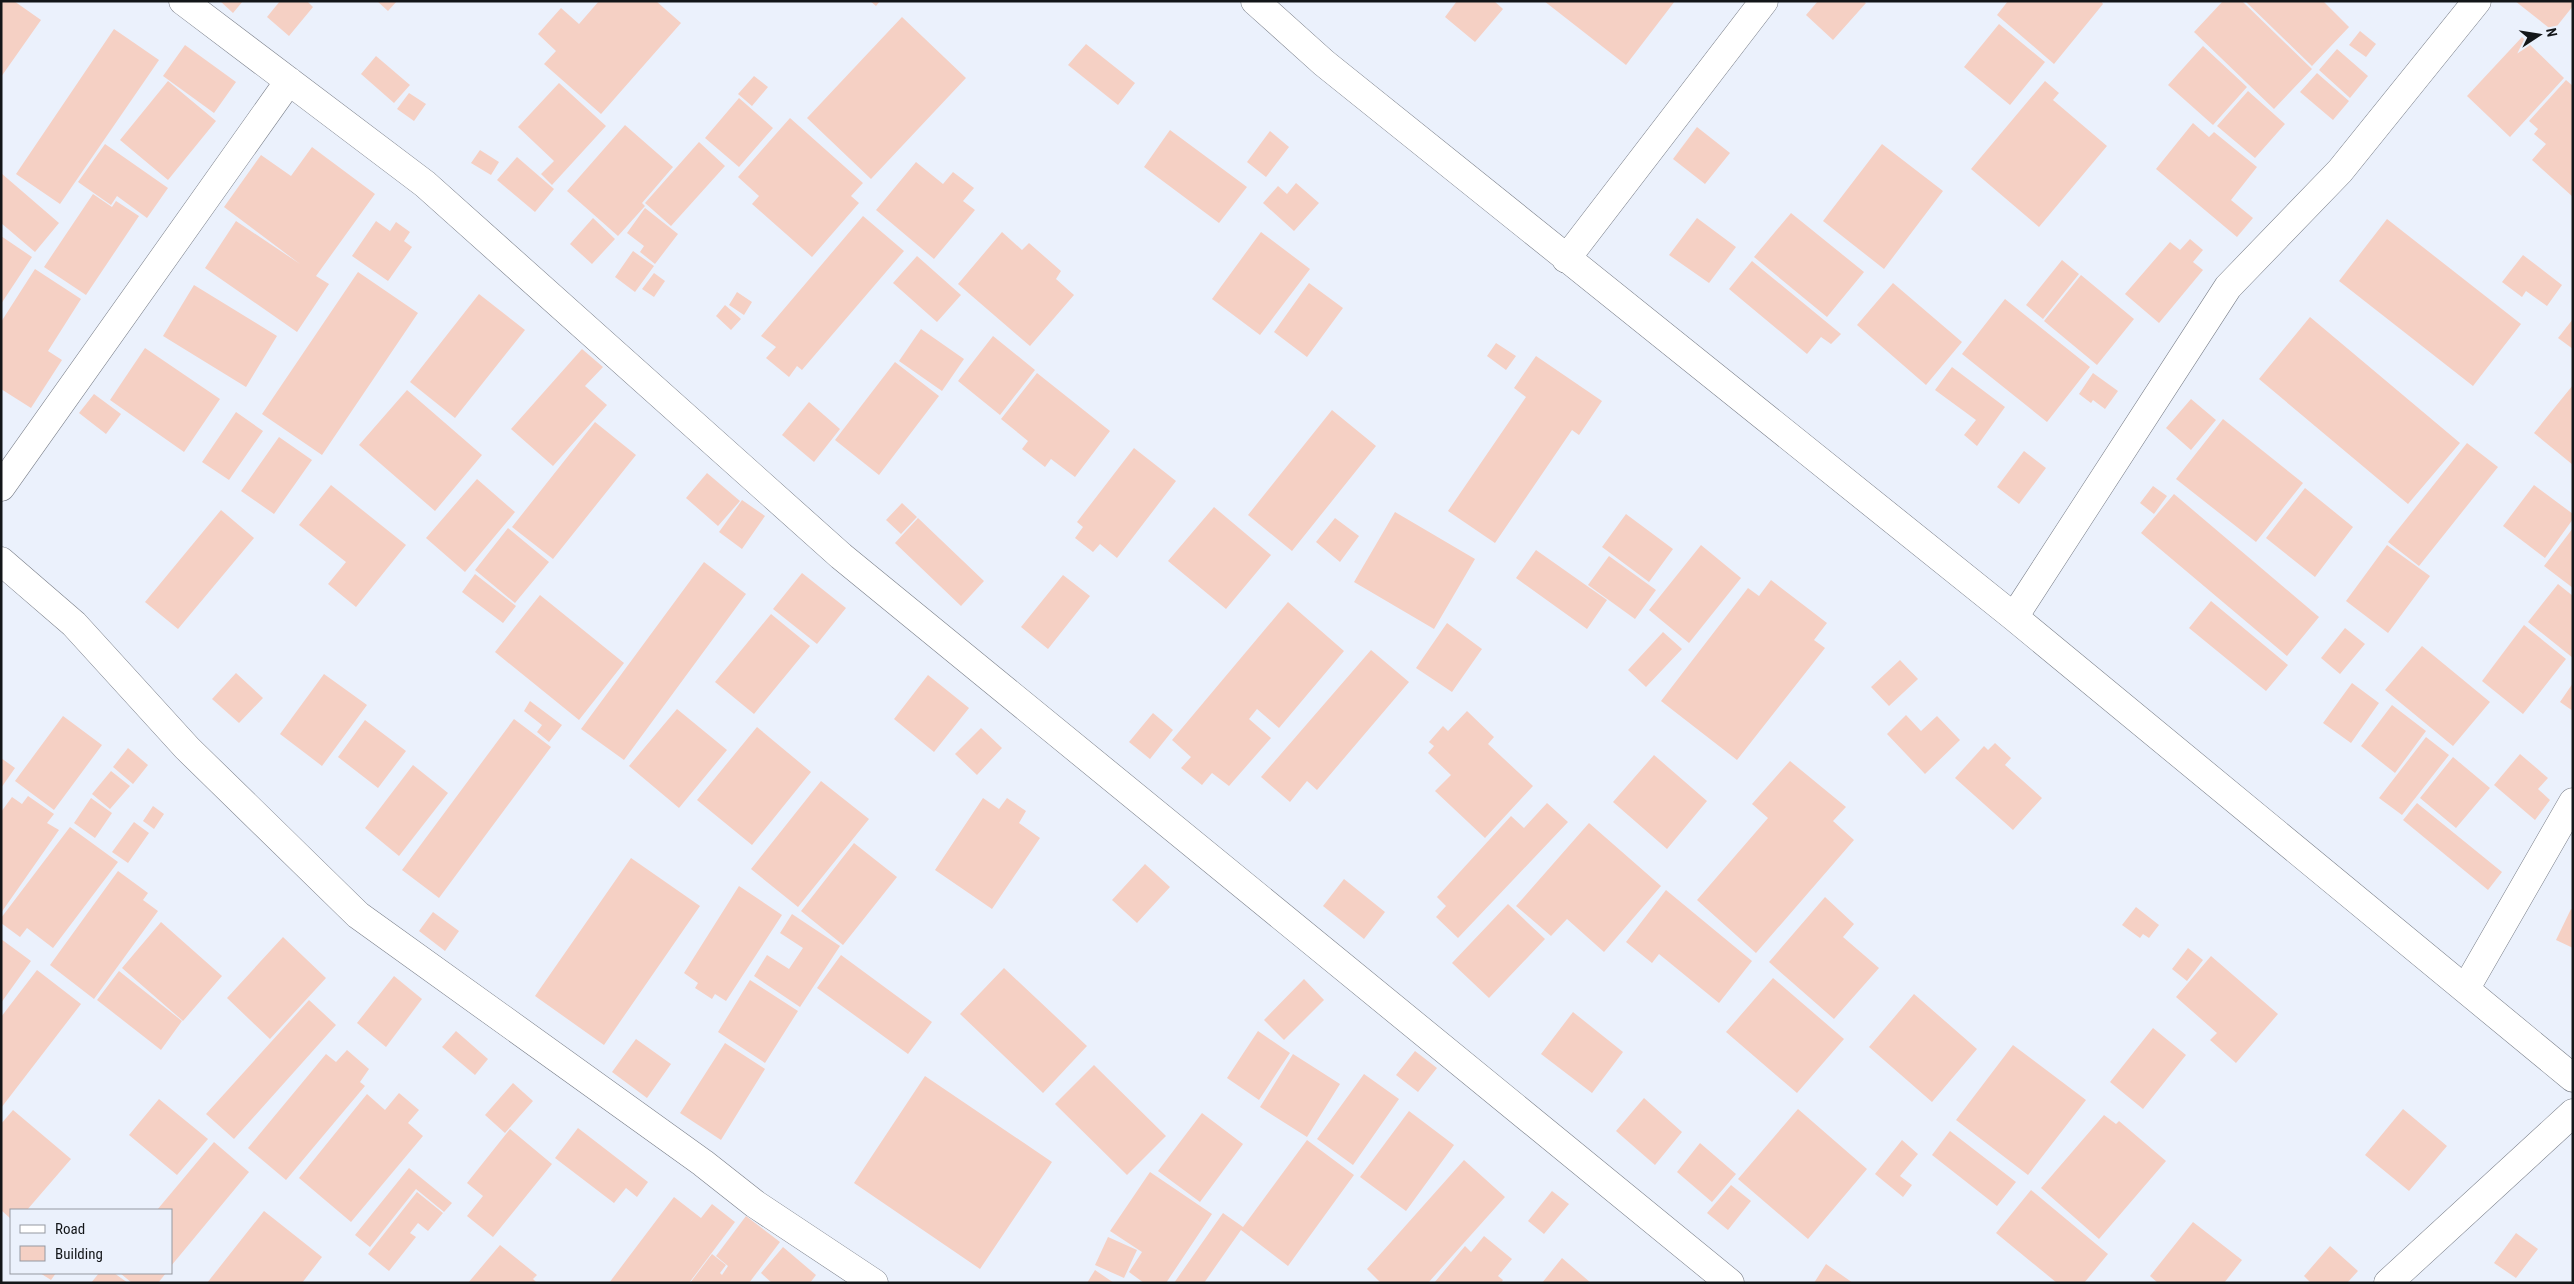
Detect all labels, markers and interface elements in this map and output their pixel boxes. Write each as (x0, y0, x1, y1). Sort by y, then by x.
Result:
north arrow (2514, 10, 2564, 60)
text: N (2543, 26, 2560, 38)
legend (10, 1209, 172, 1274)
text: Road (55, 1220, 85, 1238)
text: Building (55, 1245, 103, 1263)

